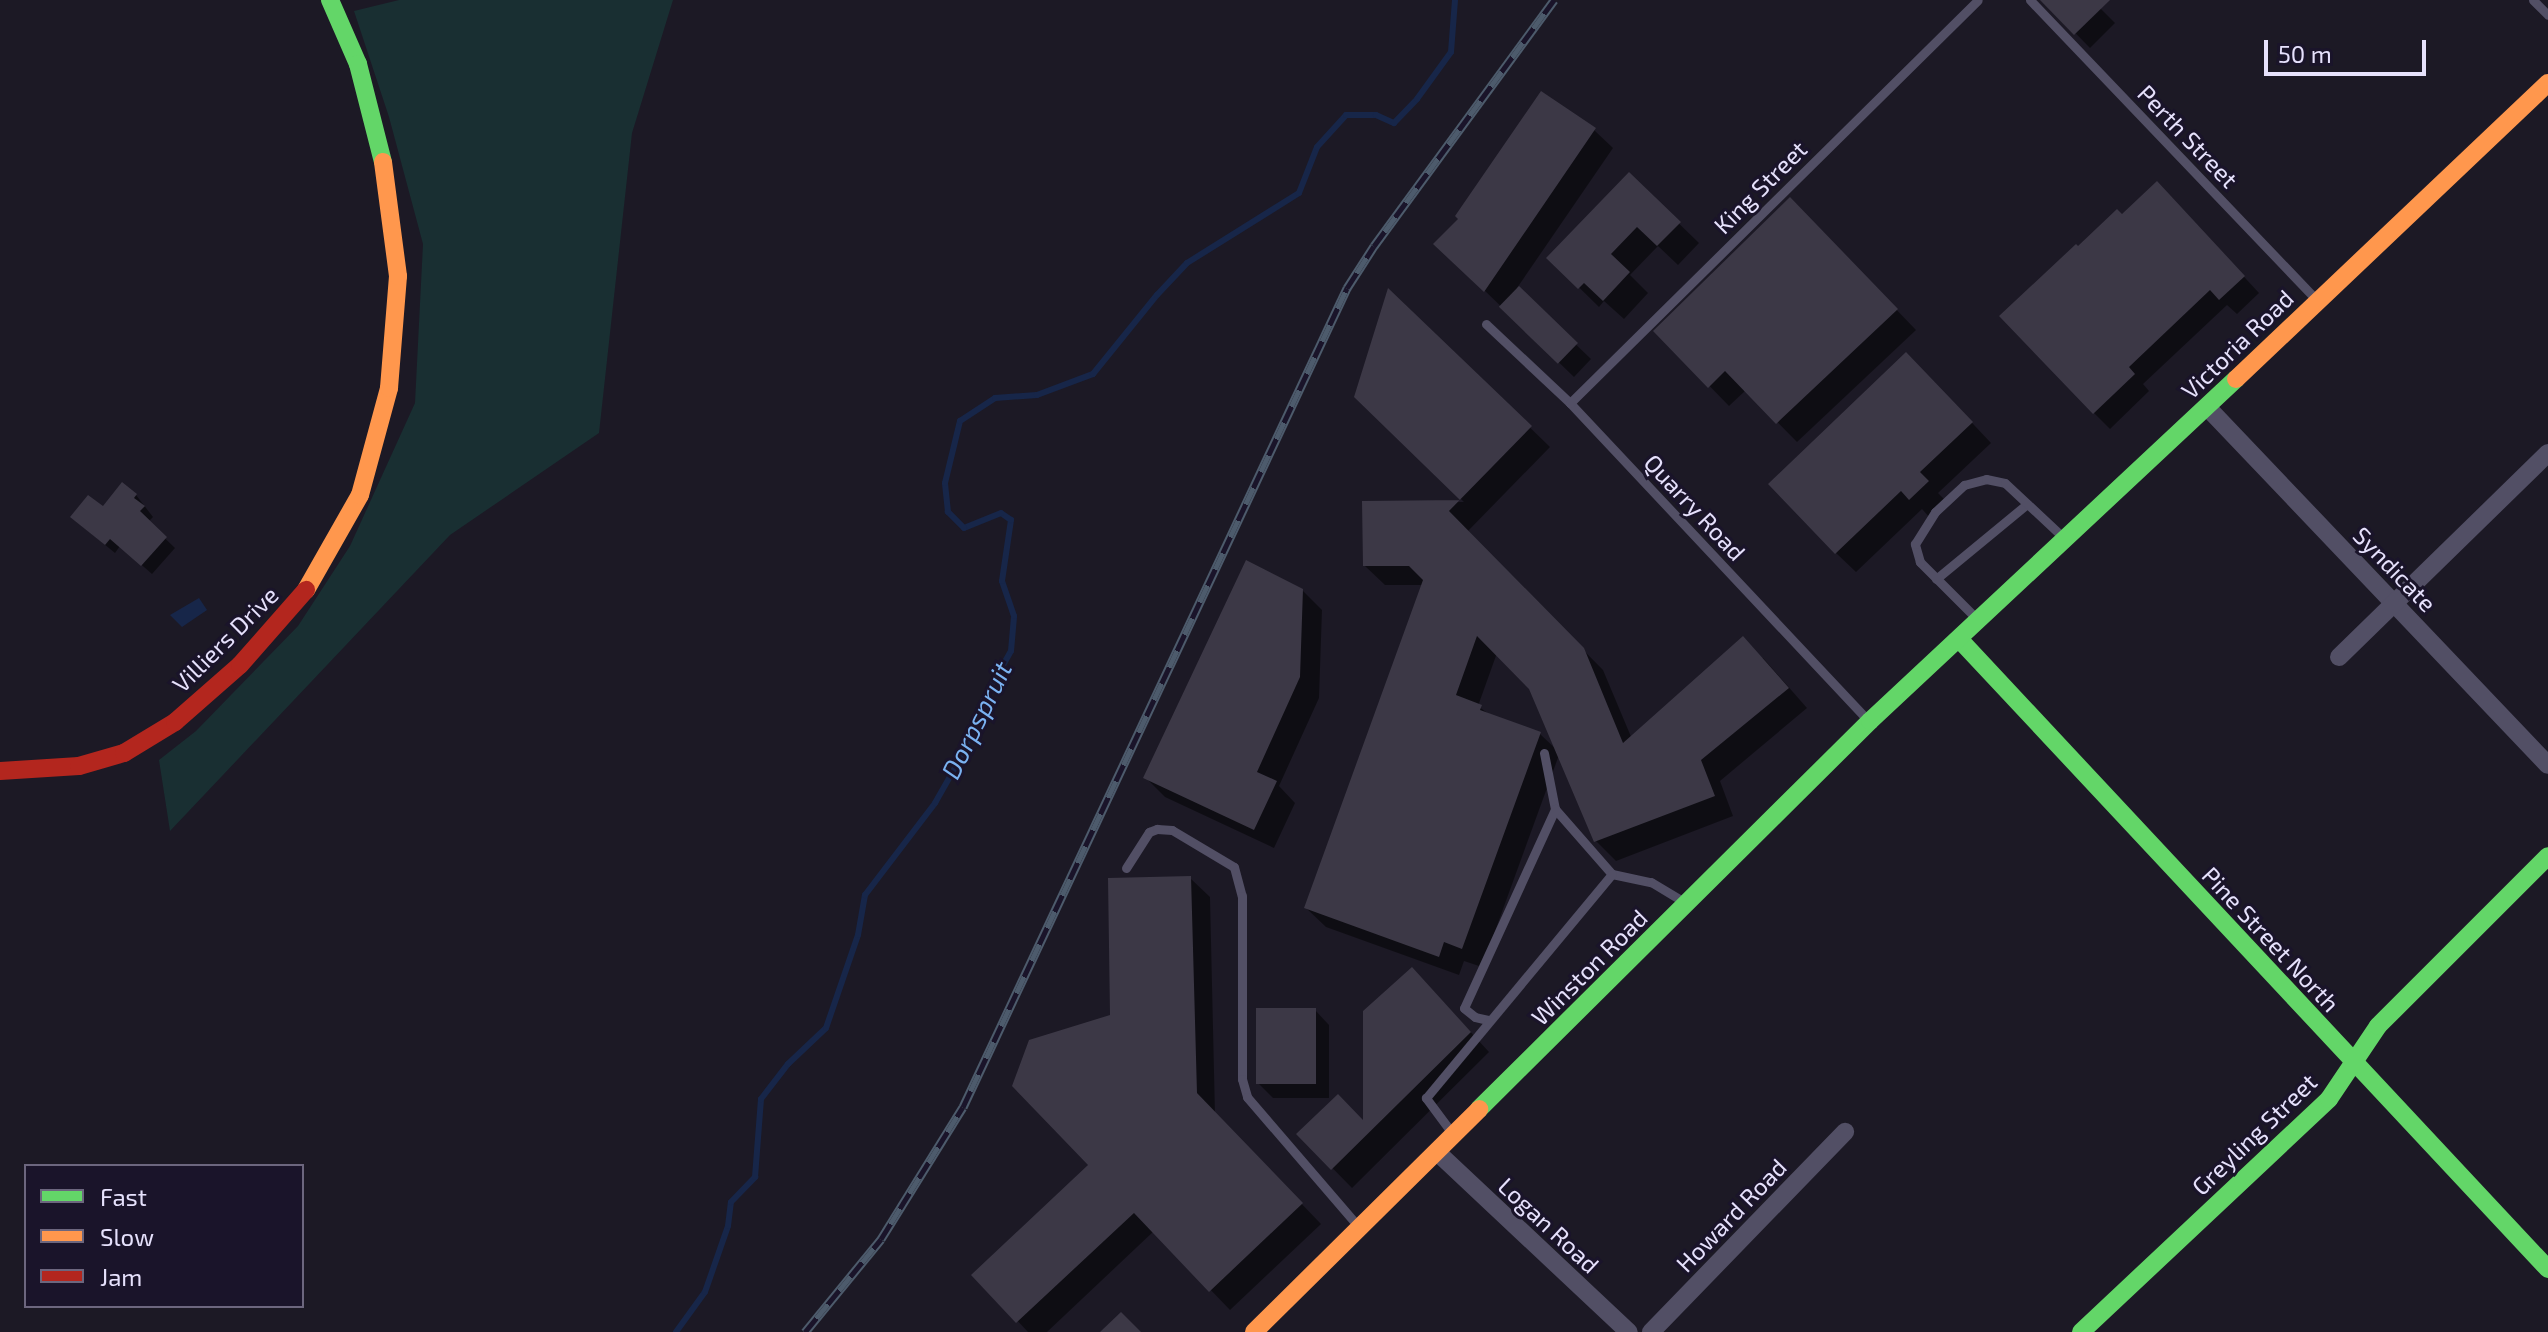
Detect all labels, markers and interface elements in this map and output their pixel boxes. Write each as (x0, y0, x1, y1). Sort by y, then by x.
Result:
scale bar (2268, 24, 2430, 74)
text: 50 m (2278, 39, 2332, 68)
street label: Perth Street (2132, 79, 2244, 193)
street label: King Street (1708, 135, 1812, 239)
street label: Victoria Road (2175, 283, 2299, 405)
street label: Quarry Road (1638, 448, 1752, 566)
street label: Syndicate (2348, 521, 2442, 617)
street label: Villiers Drive (166, 580, 284, 698)
water label: Dorpspruit (934, 656, 1018, 784)
street label: Pine Street North (2196, 861, 2346, 1017)
street label: Winston Road (1525, 903, 1653, 1031)
street label: Greyling Street (2186, 1067, 2322, 1201)
street label: Howard Road (1670, 1152, 1792, 1278)
legend (24, 1164, 304, 1308)
street label: Logan Road (1493, 1171, 1605, 1279)
text: Fast (100, 1182, 147, 1211)
text: Slow (100, 1222, 154, 1251)
text: Jam (100, 1262, 142, 1291)

